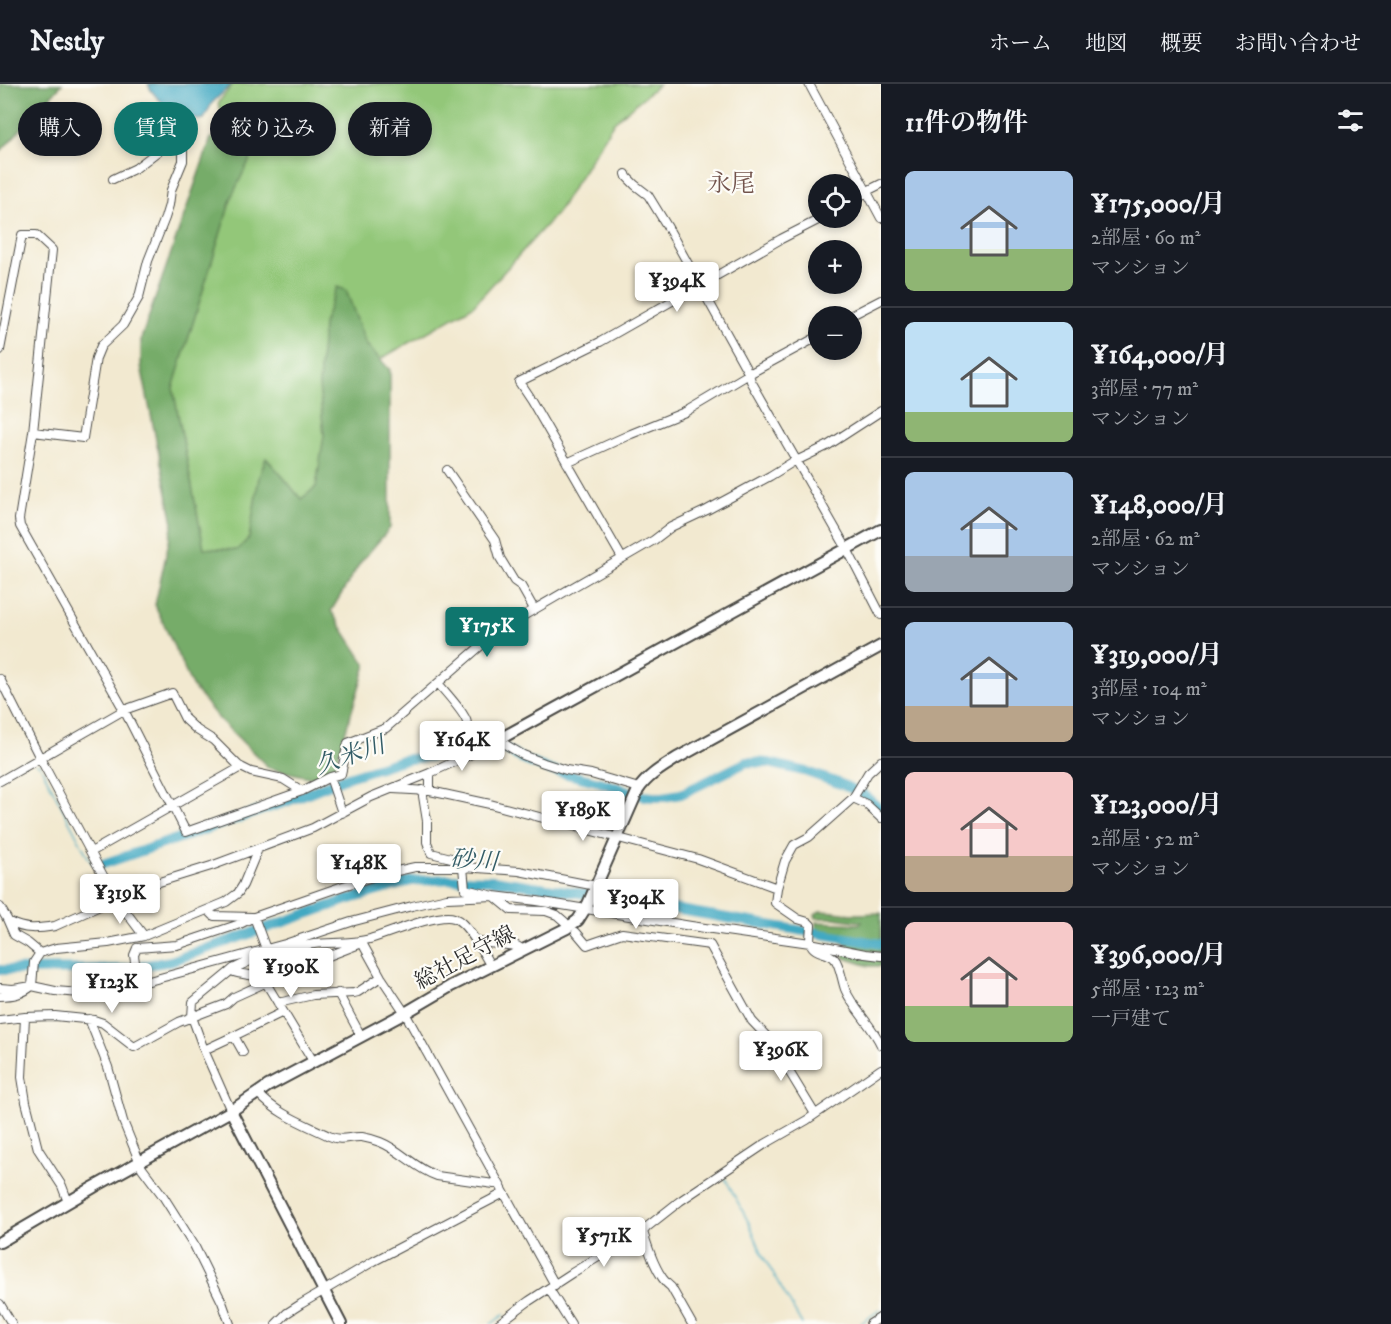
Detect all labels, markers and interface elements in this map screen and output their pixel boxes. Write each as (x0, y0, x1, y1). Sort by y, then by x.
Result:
text: Nestly (30, 24, 104, 59)
text: ホーム (989, 31, 1052, 57)
text: 地図 (1085, 31, 1127, 57)
text: 概要 (1160, 31, 1202, 57)
text: お問い合わせ (1235, 31, 1361, 57)
chip: 購入 (18, 102, 102, 156)
chip: 賃貸 (114, 102, 198, 156)
chip: 絞り込み (210, 102, 336, 156)
chip: 新着 (348, 102, 432, 156)
icon: filters (1334, 104, 1367, 137)
text: 11件の物件 (905, 107, 1028, 140)
district label: 永尾 (707, 169, 755, 199)
map controls (808, 174, 862, 360)
button: locate (808, 174, 862, 228)
text: ¥175,000/月 (1091, 188, 1226, 221)
icon: home (953, 195, 1025, 267)
text: 2部屋 · 60 m² (1091, 226, 1201, 251)
button: + (808, 240, 862, 294)
text: マンション (1091, 256, 1190, 281)
pin: ¥394K (635, 262, 719, 313)
text: ¥394K (649, 269, 705, 294)
button: − (808, 306, 862, 360)
text: ¥164,000/月 (1091, 339, 1229, 372)
icon: home (953, 346, 1025, 418)
text: 3部屋 · 77 m² (1091, 377, 1198, 402)
text: マンション (1091, 407, 1190, 432)
text: ¥148,000/月 (1091, 489, 1228, 522)
icon: home (953, 496, 1025, 568)
text: 2部屋 · 62 m² (1091, 527, 1200, 552)
text: マンション (1091, 557, 1190, 582)
pin: ¥175K (445, 607, 529, 658)
text: ¥175K (459, 614, 515, 639)
text: ¥319,000/月 (1091, 639, 1223, 672)
icon: home (953, 646, 1025, 718)
text: 3部屋 · 104 m² (1091, 677, 1207, 702)
text: マンション (1091, 707, 1190, 732)
pin: ¥164K (420, 721, 504, 772)
text: ¥164K (434, 728, 490, 753)
water label: 久米川 (311, 729, 392, 782)
text: ¥123,000/月 (1091, 789, 1223, 822)
pin: ¥189K (541, 791, 625, 842)
icon: home (953, 796, 1025, 868)
text: ¥189K (556, 798, 610, 823)
text: 2部屋 · 52 m² (1091, 827, 1199, 852)
pin: ¥148K (317, 844, 401, 895)
water label: 砂川 (449, 844, 502, 878)
text: ¥148K (331, 851, 387, 876)
text: マンション (1091, 857, 1190, 882)
pin: ¥319K (78, 874, 162, 925)
pin: ¥304K (594, 879, 678, 930)
text: ¥319K (94, 881, 146, 906)
text: ¥304K (607, 886, 665, 911)
street label: 総社足守線 (410, 920, 520, 996)
text: ¥396,000/月 (1091, 939, 1227, 972)
icon: home (953, 946, 1025, 1018)
pin: ¥190K (249, 948, 333, 999)
text: ¥190K (263, 955, 319, 980)
pin: ¥123K (70, 963, 154, 1014)
text: ¥123K (86, 970, 138, 995)
text: 5部屋 · 123 m² (1091, 977, 1204, 1002)
text: 一戸建て (1091, 1007, 1171, 1032)
pin: ¥396K (739, 1031, 823, 1082)
text: ¥396K (753, 1038, 809, 1063)
pin: ¥571K (562, 1217, 646, 1268)
text: ¥571K (576, 1224, 632, 1249)

